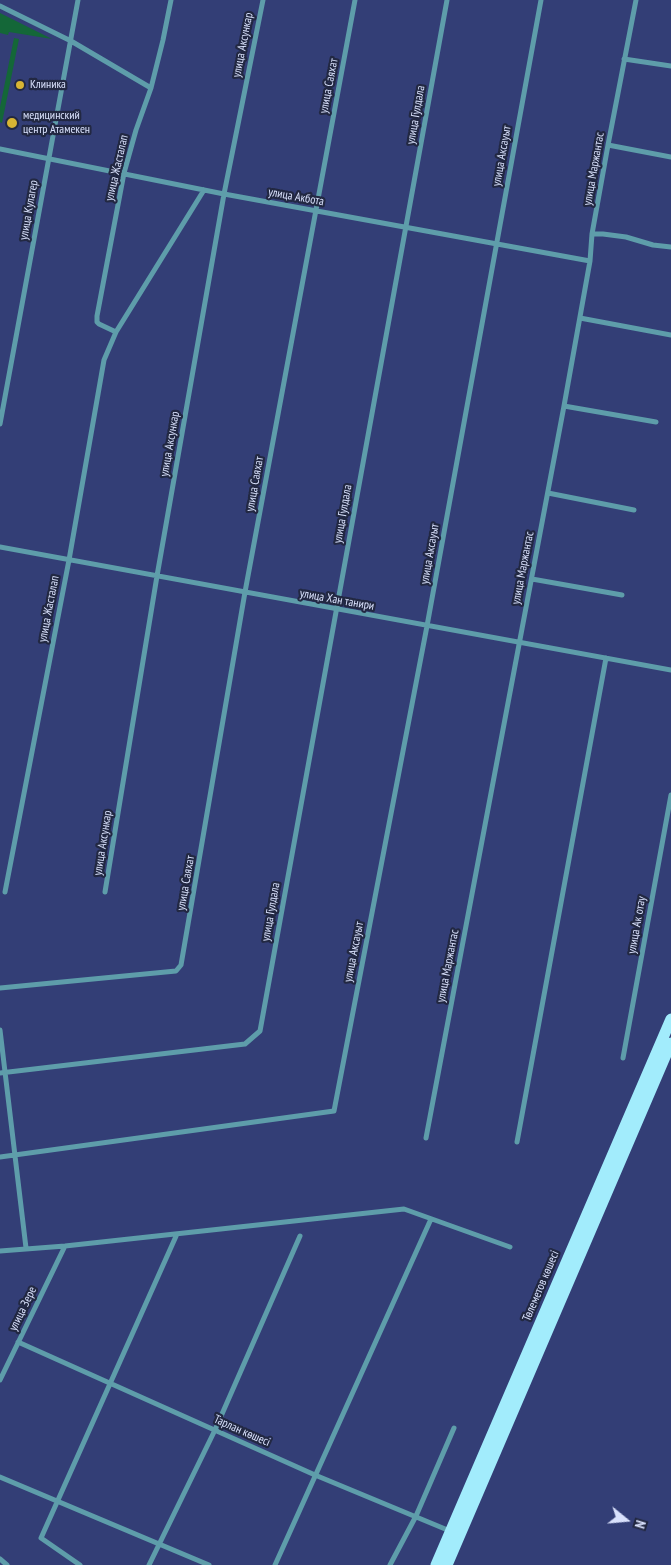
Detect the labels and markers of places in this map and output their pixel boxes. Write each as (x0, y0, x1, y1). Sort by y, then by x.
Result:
place label: Клиника (30, 78, 66, 92)
marker: Клиника (14, 79, 26, 91)
place label: медицинский центр Атамекен (23, 109, 90, 137)
marker: медицинский центр Атамекен (5, 116, 19, 130)

